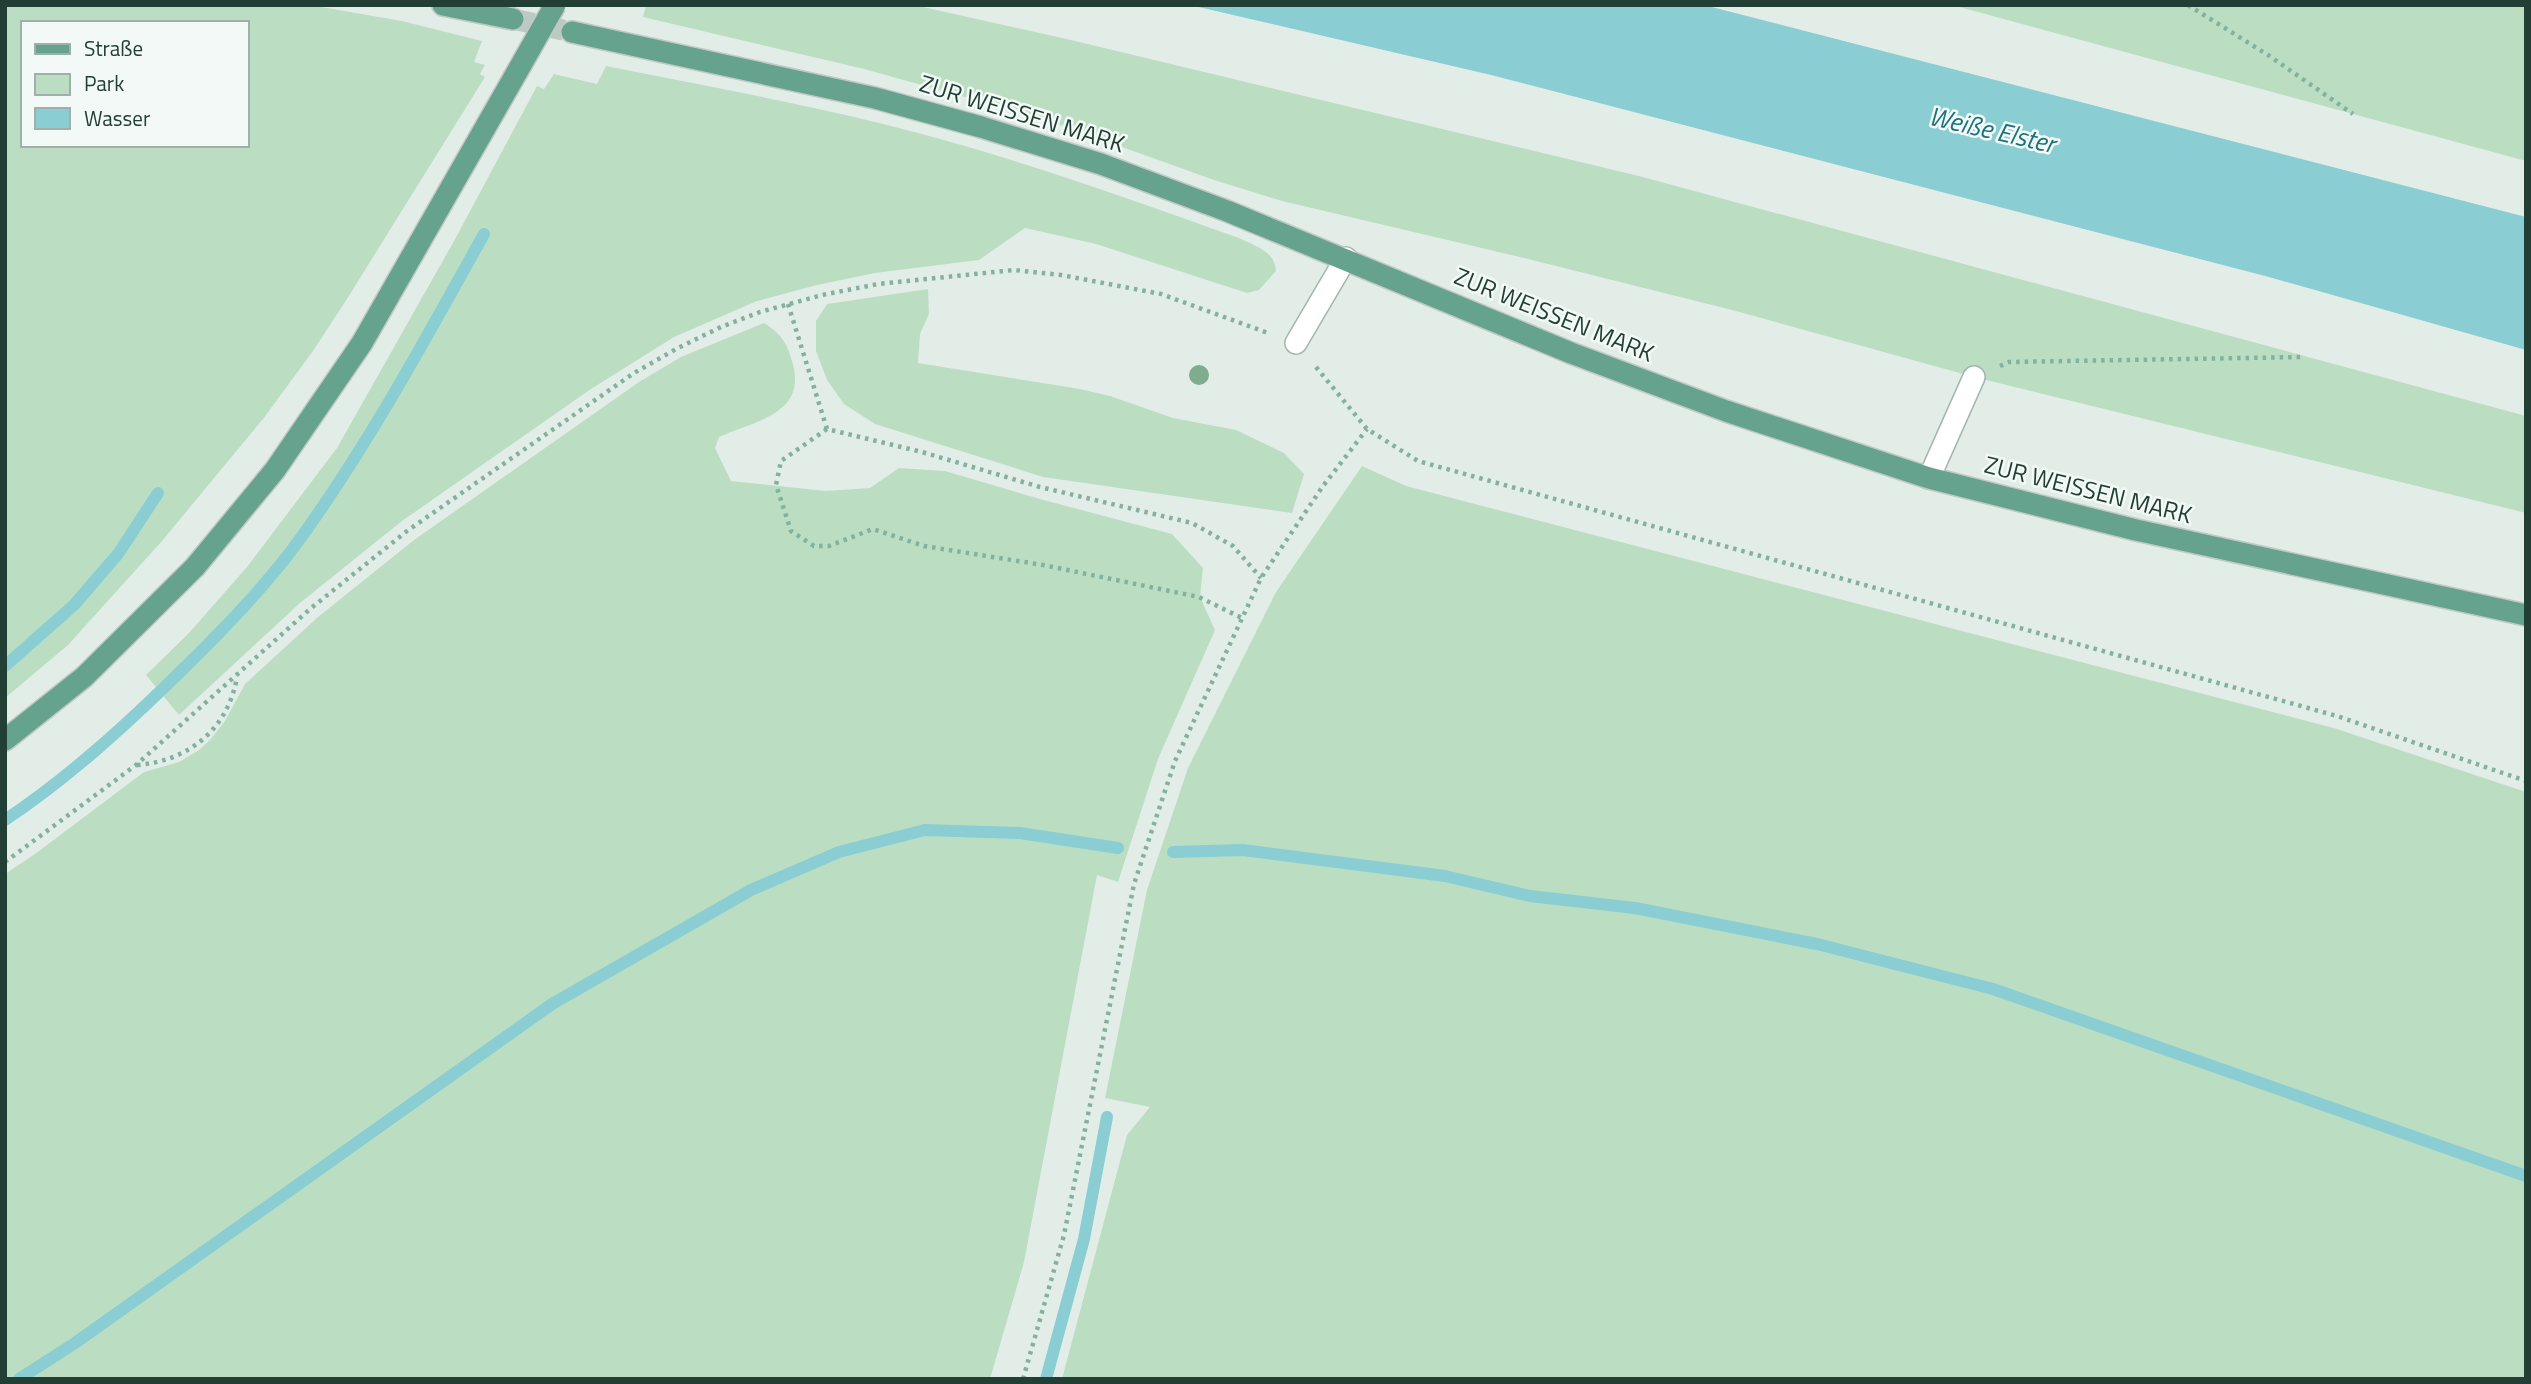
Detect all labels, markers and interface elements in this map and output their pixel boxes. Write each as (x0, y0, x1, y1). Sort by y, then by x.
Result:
legend (21, 21, 248, 147)
text: Straße (84, 32, 143, 64)
street label: ZUR WEISSEN MARK (915, 65, 1129, 161)
text: Park (84, 67, 124, 99)
water label: Weiße Elster (1925, 96, 2062, 164)
text: Wasser (84, 102, 150, 134)
street label: ZUR WEISSEN MARK (1449, 258, 1660, 371)
street label: ZUR WEISSEN MARK (1981, 446, 2196, 532)

